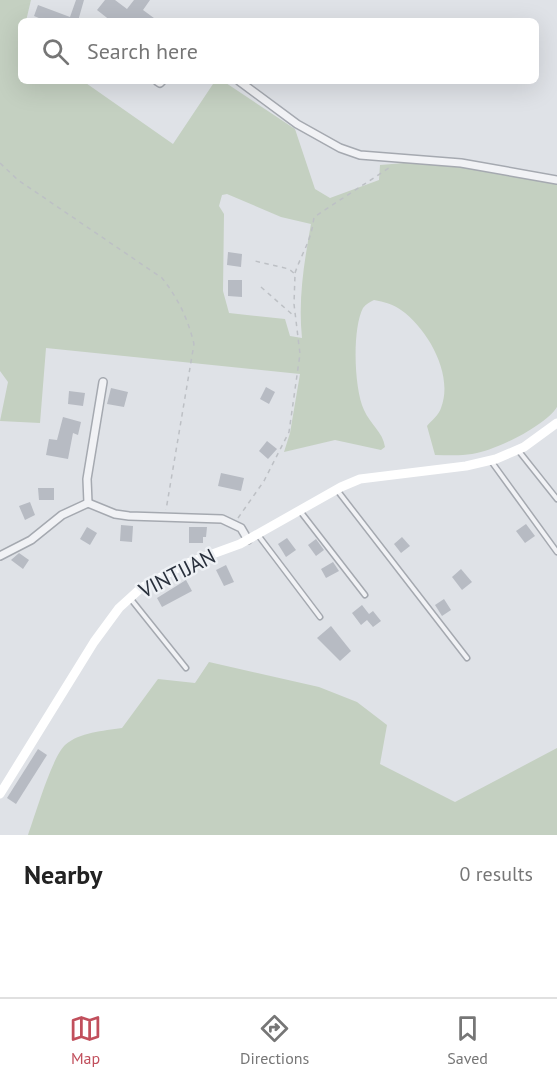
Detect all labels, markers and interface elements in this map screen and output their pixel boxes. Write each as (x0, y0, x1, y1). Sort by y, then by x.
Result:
search box (18, 18, 539, 84)
icon: search (39, 35, 72, 68)
text: Search here (87, 37, 198, 65)
street label: VINTIJAN (133, 542, 220, 604)
text: Nearby (24, 858, 102, 891)
text: 0 results (460, 861, 533, 887)
tab: Map (69, 1012, 102, 1068)
tab: Directions (240, 1012, 309, 1068)
tab: Saved (447, 1012, 488, 1068)

